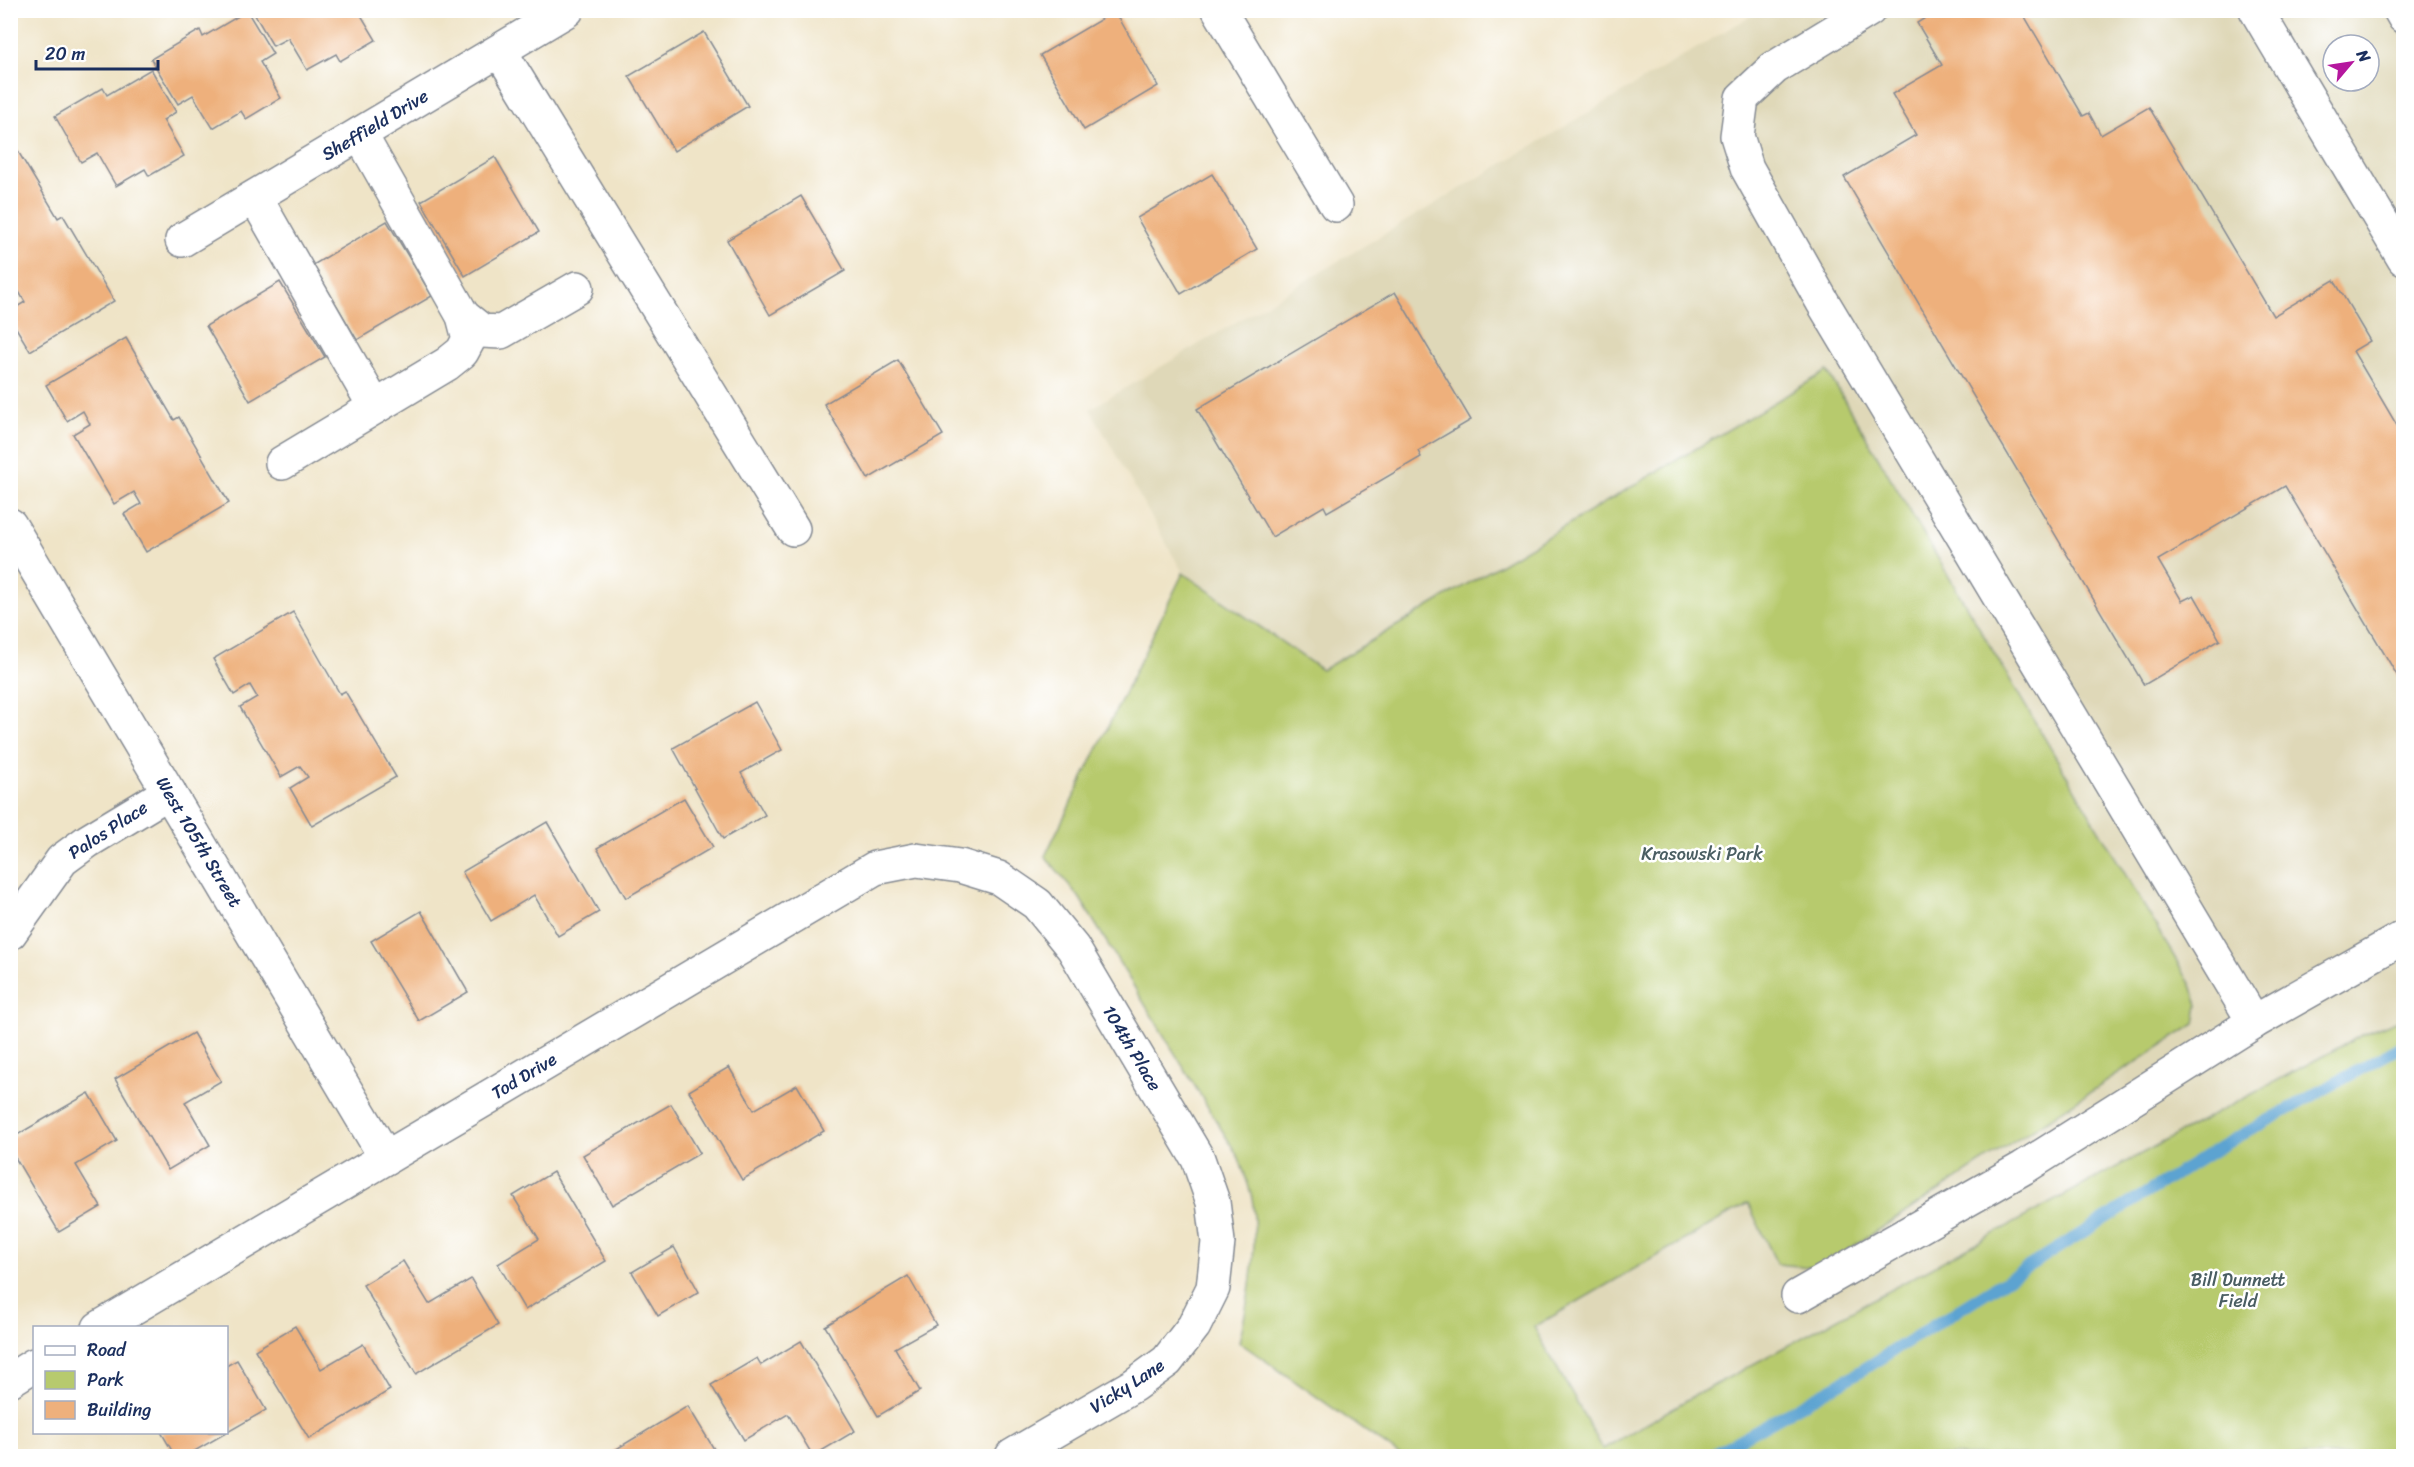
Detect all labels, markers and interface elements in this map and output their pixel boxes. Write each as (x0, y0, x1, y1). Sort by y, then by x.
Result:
scale bar (36, 33, 158, 71)
north arrow (2321, 33, 2381, 93)
text: 20 m (45, 38, 85, 70)
text: N (2348, 43, 2379, 69)
street label: Sheffield Drive (315, 80, 435, 170)
street label: West 105th Street (147, 770, 251, 914)
street label: Palos Place (61, 792, 155, 868)
park label: Krasowski Park (1641, 838, 1763, 870)
street label: 104th Place (1094, 999, 1170, 1097)
street label: Tod Drive (485, 1044, 563, 1108)
park label: Bill Dunnett Field (2191, 1264, 2285, 1317)
legend (33, 1326, 228, 1434)
text: Road (87, 1334, 127, 1366)
street label: Vicky Lane (1083, 1350, 1171, 1422)
text: Park (87, 1364, 124, 1396)
text: Building (87, 1394, 151, 1426)

